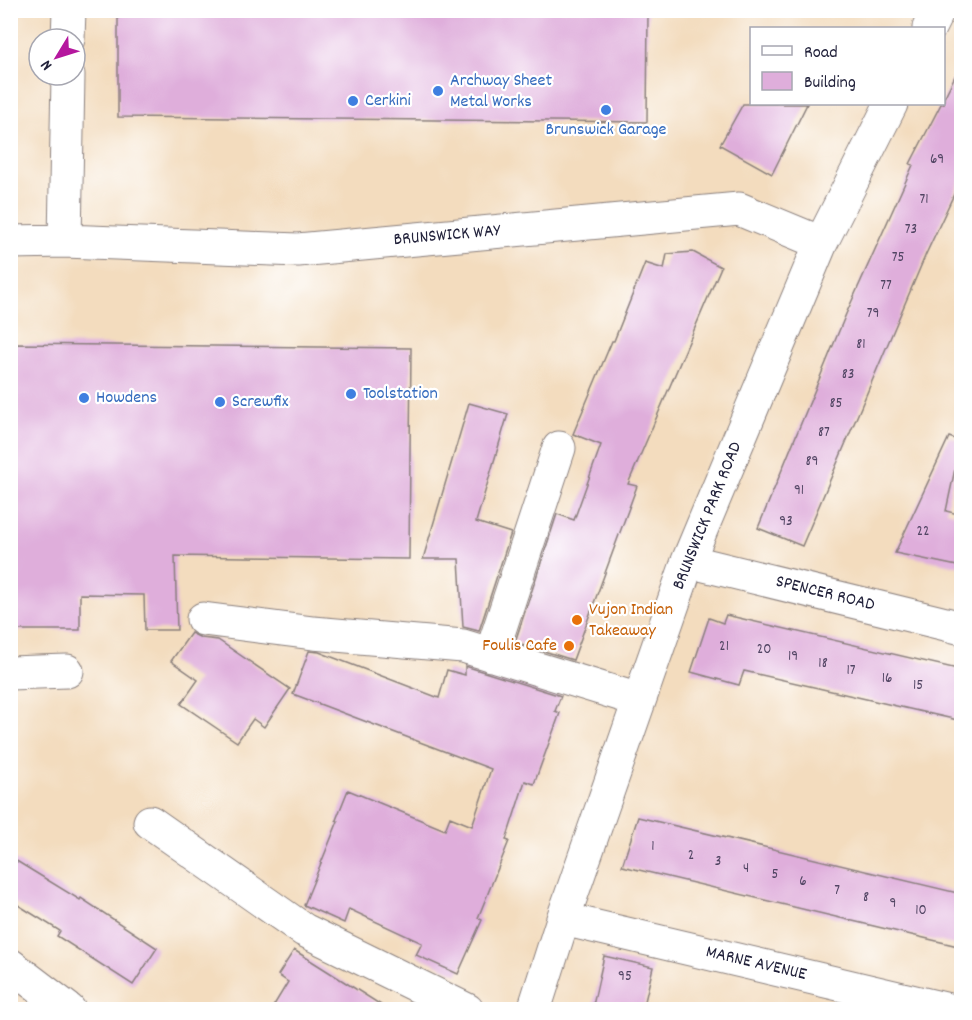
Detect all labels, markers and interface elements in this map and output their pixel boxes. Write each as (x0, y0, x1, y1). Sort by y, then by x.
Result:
north arrow (27, 27, 87, 87)
legend (750, 27, 945, 105)
text: Road (804, 41, 838, 66)
text: N (36, 54, 59, 75)
place label: Archway Sheet Metal Works (450, 69, 552, 115)
text: Building (804, 71, 856, 96)
marker: Archway Sheet Metal Works (431, 84, 445, 98)
place label: Cerkini (365, 89, 411, 114)
marker: Cerkini (346, 94, 360, 108)
marker: Brunswick Garage (599, 103, 613, 117)
place label: Brunswick Garage (546, 118, 667, 143)
house number: 69 (930, 149, 944, 171)
house number: 71 (919, 189, 929, 211)
street label: BRUNSWICK WAY (393, 219, 503, 253)
house number: 73 (905, 219, 917, 241)
house number: 75 (892, 247, 904, 269)
house number: 77 (880, 275, 892, 297)
house number: 79 (867, 303, 879, 325)
house number: 81 (856, 334, 866, 356)
house number: 83 (842, 364, 854, 386)
place label: Toolstation (363, 382, 438, 407)
place label: Howdens (96, 386, 157, 411)
marker: Toolstation (344, 387, 358, 401)
place label: Screwfix (232, 390, 289, 415)
marker: Howdens (77, 391, 91, 405)
house number: 85 (830, 393, 843, 415)
marker: Screwfix (213, 395, 227, 409)
house number: 87 (818, 422, 830, 444)
street label: BRUNSWICK PARK ROAD (667, 438, 749, 594)
house number: 89 (806, 451, 818, 473)
house number: 91 (794, 480, 804, 502)
house number: 93 (779, 511, 793, 533)
house number: 22 (916, 521, 930, 543)
street label: SPENCER ROAD (773, 570, 877, 618)
place label: Vujon Indian Takeaway (589, 598, 673, 644)
marker: Vujon Indian Takeaway (570, 613, 584, 627)
place label: Foulis Cafe (482, 634, 557, 659)
house number: 21 (719, 636, 729, 658)
marker: Foulis Cafe (562, 639, 576, 653)
house number: 20 (757, 639, 771, 661)
house number: 19 (788, 646, 798, 668)
house number: 18 (818, 653, 828, 675)
house number: 17 (846, 660, 856, 682)
house number: 16 (882, 668, 892, 690)
house number: 15 (913, 675, 923, 697)
house number: 1 (651, 836, 655, 858)
house number: 2 (688, 845, 694, 867)
house number: 3 (715, 851, 721, 873)
house number: 4 (743, 858, 749, 880)
house number: 5 (772, 864, 779, 886)
house number: 6 (799, 871, 807, 893)
house number: 7 (834, 880, 840, 902)
house number: 8 (863, 887, 869, 909)
house number: 9 (890, 893, 896, 915)
house number: 10 (915, 900, 927, 922)
street label: MARNE AVENUE (703, 940, 809, 988)
house number: 95 (618, 966, 632, 988)

